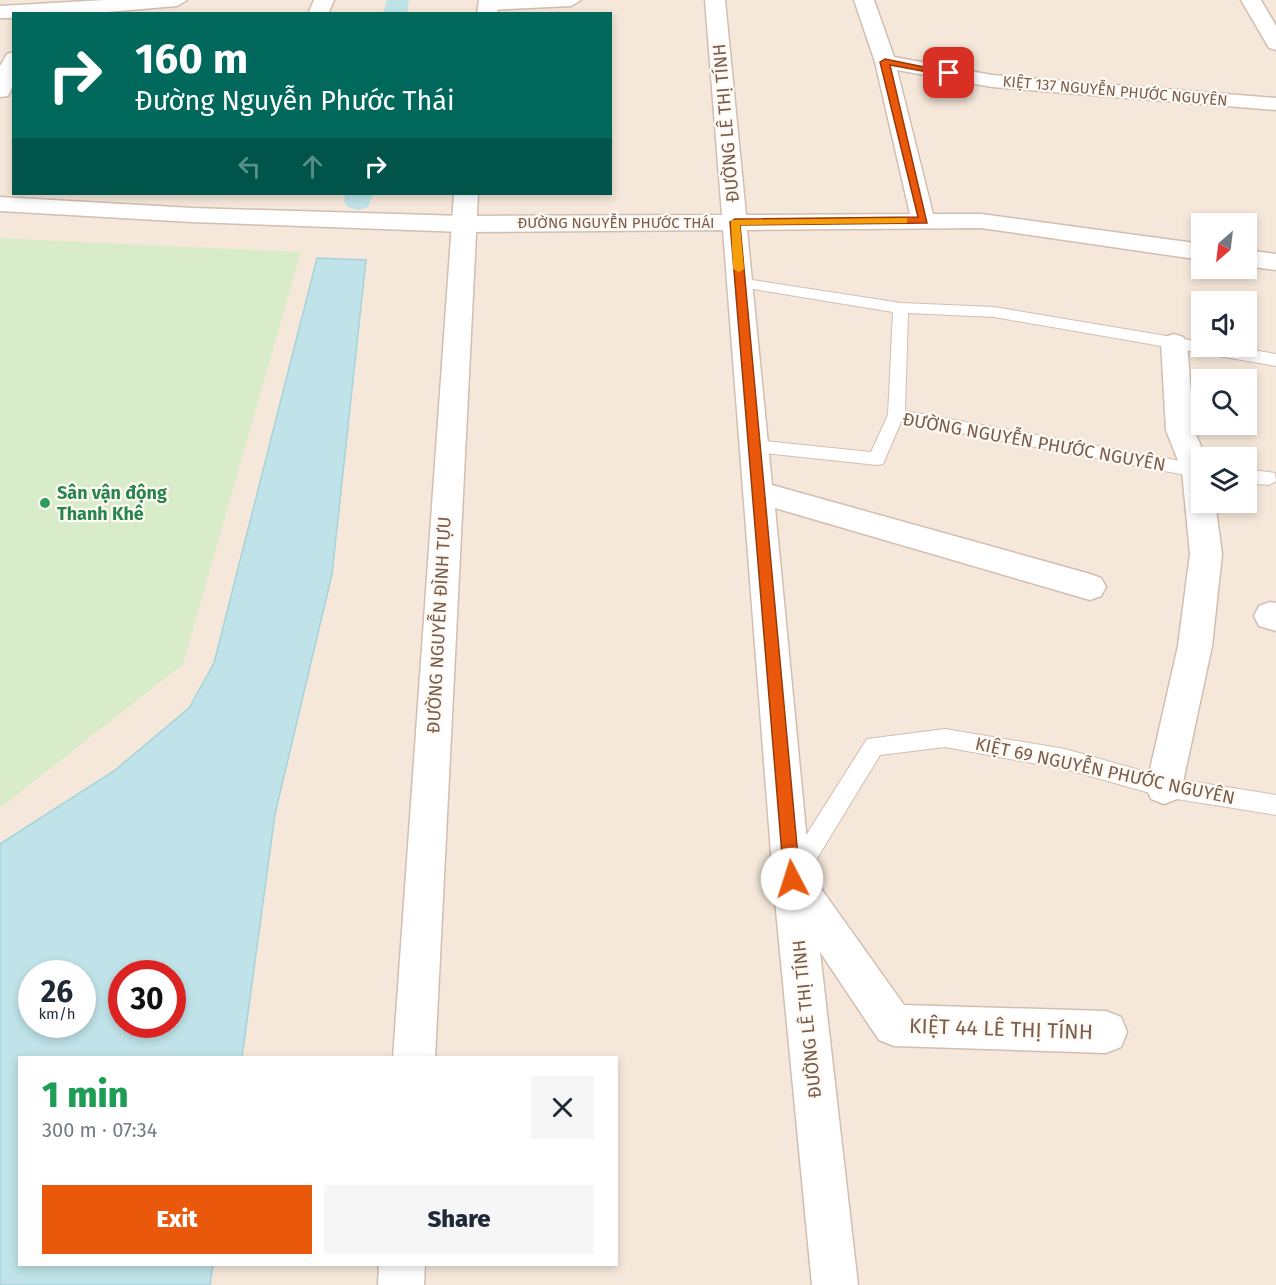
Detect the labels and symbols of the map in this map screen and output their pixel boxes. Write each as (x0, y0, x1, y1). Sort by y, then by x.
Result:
street label: ĐƯỜNG LÊ THỊ TÍNH (707, 43, 744, 203)
pin (923, 47, 974, 98)
street label: KIỆT 137 NGUYỄN PHƯỚC NGUYÊN (1002, 71, 1228, 110)
street label: ĐƯỜNG NGUYỄN PHƯỚC THÁI (517, 213, 715, 232)
north arrow (1191, 213, 1257, 279)
street label: ĐƯỜNG NGUYỄN PHƯỚC NGUYÊN (901, 405, 1168, 476)
place label: Sân vận động Thanh Khê (57, 482, 167, 525)
marker: Sân vận động Thanh Khê (38, 496, 52, 510)
street label: ĐƯỜNG NGUYỄN ĐÌNH TỰU (419, 516, 456, 734)
street label: KIỆT 69 NGUYỄN PHƯỚC NGUYÊN (973, 730, 1237, 809)
position arrow (760, 847, 824, 911)
street label: ĐƯỜNG LÊ THỊ TÍNH (787, 939, 826, 1099)
speed limit sign: 30 (108, 960, 186, 1038)
street label: KIỆT 44 LÊ THỊ TÍNH (909, 1013, 1093, 1045)

